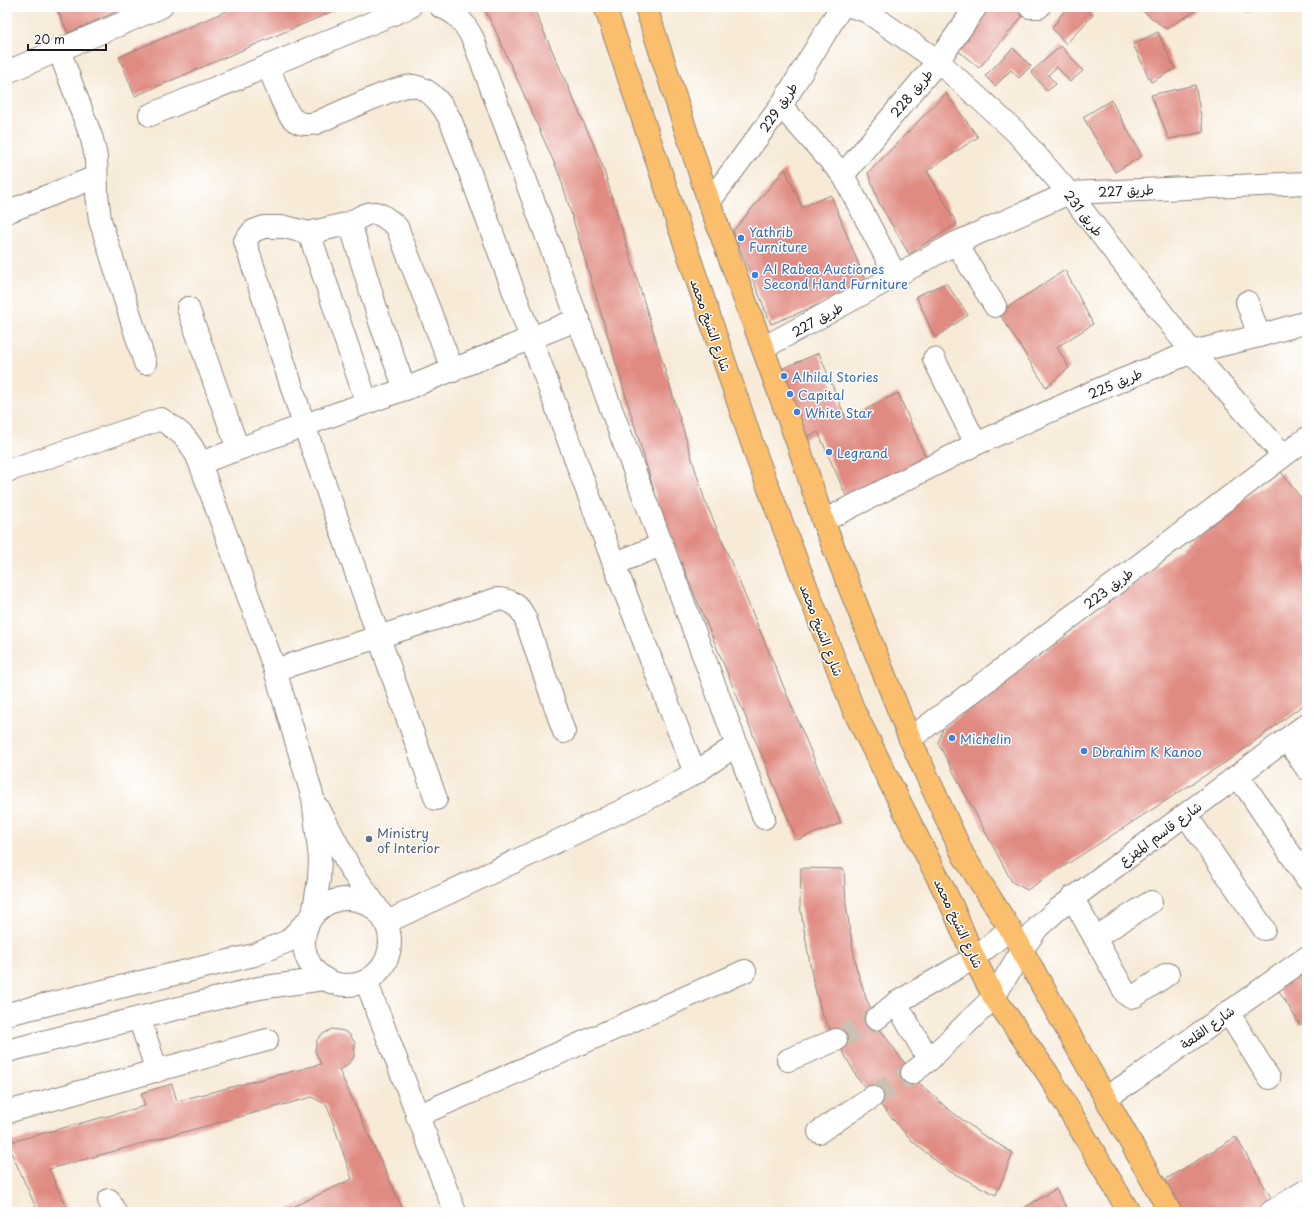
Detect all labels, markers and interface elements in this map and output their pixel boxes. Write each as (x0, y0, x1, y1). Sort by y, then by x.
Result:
scale bar (28, 26, 106, 52)
text: 20 m (34, 30, 65, 48)
street label: طريق 228 (885, 65, 937, 121)
street label: طريق 229 (754, 78, 802, 136)
street label: طريق 227 (1098, 179, 1154, 201)
street label: طريق 231 (1060, 186, 1108, 240)
place label: Yathrib Furniture (749, 222, 808, 256)
marker: Yathrib Furniture (736, 233, 746, 243)
place label: Al Rabea Auctiones Second Hand Furniture (763, 259, 908, 293)
marker: Al Rabea Auctiones Second Hand Furniture (750, 270, 760, 280)
street label: شارع الشيخ محمد (685, 276, 736, 374)
street label: طريق 227 (788, 297, 846, 341)
street label: طريق 225 (1085, 363, 1145, 403)
place label: Alhilal Stories (792, 367, 879, 386)
marker: Alhilal Stories (779, 371, 789, 381)
place label: Capital (798, 385, 845, 404)
marker: Capital (785, 389, 795, 399)
place label: White Star (805, 403, 873, 422)
marker: White Star (792, 407, 802, 417)
place label: Legrand (837, 443, 888, 462)
marker: Legrand (824, 447, 834, 457)
street label: طريق 223 (1079, 563, 1137, 613)
street label: شارع الشيخ محمد (795, 581, 848, 679)
place label: Michelin (960, 729, 1011, 748)
marker: Michelin (947, 733, 957, 743)
place label: Dbrahim K Kanoo (1092, 742, 1202, 761)
marker: Dbrahim K Kanoo (1079, 746, 1089, 756)
street label: شارع قاسم المهزع (1115, 796, 1207, 871)
place label: Ministry of Interior (377, 823, 439, 857)
marker: Ministry of Interior (364, 834, 374, 844)
street label: شارع الشيخ محمد (929, 875, 988, 972)
street label: شارع القلعة (1176, 1001, 1239, 1054)

